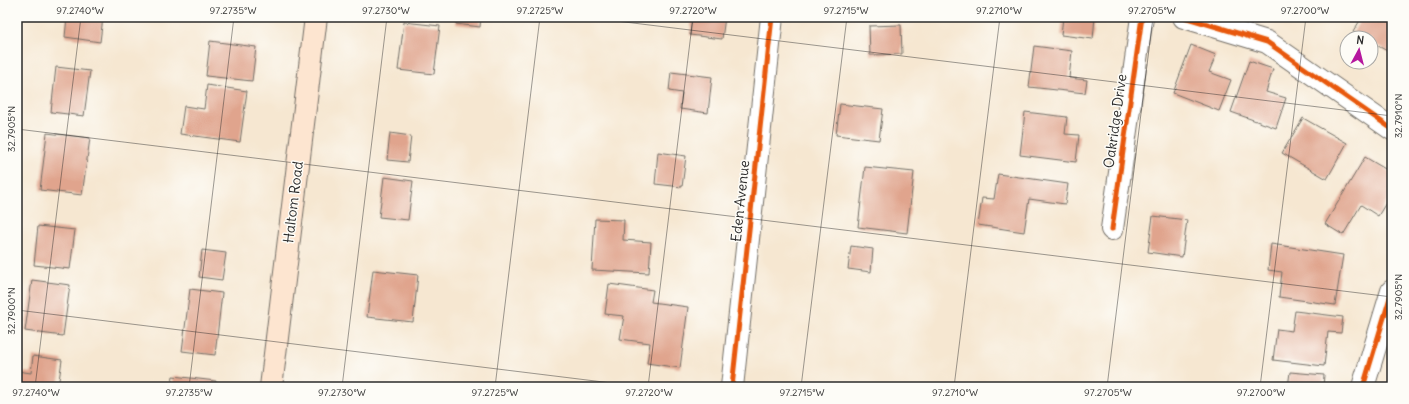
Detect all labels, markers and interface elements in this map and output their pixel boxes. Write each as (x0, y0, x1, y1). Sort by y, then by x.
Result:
text: 97.2740°W (56, 4, 104, 17)
text: 97.2735°W (210, 4, 256, 17)
text: 97.2730°W (362, 4, 410, 17)
text: 97.2725°W (517, 4, 563, 17)
text: 97.2720°W (669, 4, 717, 17)
text: 97.2715°W (823, 4, 869, 17)
text: 97.2710°W (976, 4, 1022, 17)
text: 97.2705°W (1128, 4, 1176, 17)
text: 97.2700°W (1281, 4, 1329, 17)
north arrow (1339, 30, 1379, 70)
text: N (1356, 33, 1365, 47)
street label: Oakridge Drive (1099, 73, 1131, 169)
text: 32.7910°N (1392, 94, 1405, 138)
text: 32.7905°N (5, 106, 18, 152)
street label: Eden Avenue (727, 159, 753, 243)
street label: Haltom Road (279, 160, 307, 244)
text: 32.7905°N (1392, 274, 1405, 320)
text: 32.7900°N (5, 287, 18, 335)
text: 97.2740°W (12, 386, 60, 399)
text: 97.2735°W (166, 386, 212, 399)
text: 97.2730°W (318, 386, 366, 399)
text: 97.2725°W (472, 386, 518, 399)
text: 97.2720°W (625, 386, 673, 399)
text: 97.2715°W (779, 386, 825, 399)
text: 97.2710°W (932, 386, 978, 399)
text: 97.2705°W (1084, 386, 1132, 399)
text: 97.2700°W (1237, 386, 1285, 399)

